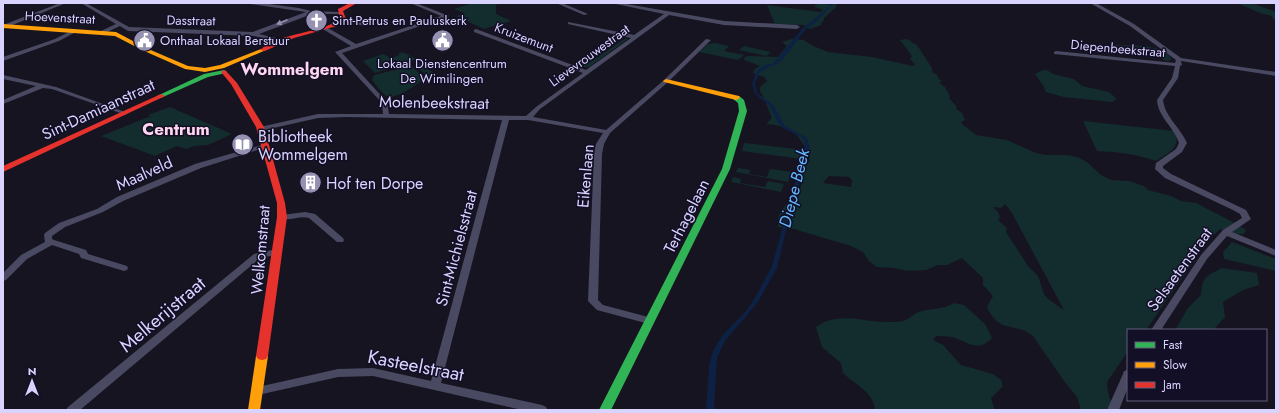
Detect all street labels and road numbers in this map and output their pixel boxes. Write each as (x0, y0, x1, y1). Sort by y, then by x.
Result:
street label: Hoevenstraat (24, 6, 96, 29)
street label: Dasstraat (166, 11, 216, 30)
street label: Kruizemunt (492, 18, 557, 58)
street label: Lievevrouwestraat (545, 19, 634, 91)
street label: Diepenbeekstraat (1070, 35, 1167, 62)
street label: Sint-Damiaanstraat (38, 73, 159, 146)
street label: Molenbeekstraat (379, 90, 489, 115)
street label: Eikenlaan (571, 143, 600, 209)
street label: Maalveld (112, 151, 176, 196)
street label: Terhagelaan (658, 175, 715, 257)
street label: Sint-Michielsstraat (430, 187, 483, 309)
street label: Welkomstraat (245, 204, 276, 296)
street label: Selsaetenstraat (1141, 223, 1218, 316)
street label: Melkerijstraat (113, 270, 212, 359)
street label: Kasteelstraat (365, 343, 467, 388)

